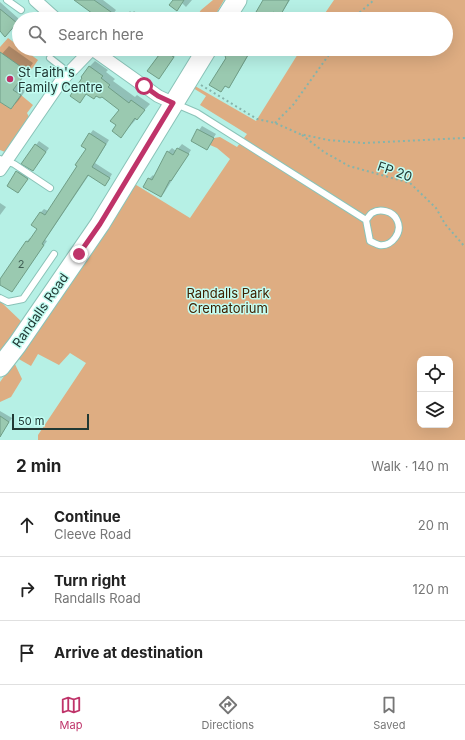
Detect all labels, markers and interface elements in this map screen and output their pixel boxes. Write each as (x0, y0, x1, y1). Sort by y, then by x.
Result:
search box (12, 12, 453, 56)
icon: search (26, 23, 48, 45)
text: Search here (58, 25, 144, 44)
place label: St Faith's Family Centre (18, 64, 103, 95)
marker: St Faith's Family Centre (5, 74, 15, 84)
route start (135, 77, 153, 95)
street label: FP 20 (375, 158, 415, 184)
route end (70, 245, 88, 263)
house number: 2 (18, 257, 24, 271)
street label: Randalls Road (9, 270, 71, 350)
park label: Randalls Park Crematorium (186, 285, 270, 316)
map controls (417, 356, 453, 428)
button: locate (417, 356, 453, 392)
button: layers (417, 392, 453, 428)
scale bar (12, 412, 89, 431)
text: 50 m (18, 414, 44, 428)
text: 2 min (16, 456, 61, 476)
text: Walk · 140 m (371, 458, 449, 474)
text: Continue (54, 507, 121, 526)
icon: ahead (16, 514, 38, 536)
text: 20 m (418, 517, 449, 533)
text: Cleeve Road (54, 526, 131, 542)
text: Turn right (54, 571, 126, 590)
icon: right (16, 578, 38, 600)
text: 120 m (413, 581, 449, 597)
text: Randalls Road (54, 590, 141, 606)
icon: arrive (16, 642, 38, 664)
text: Arrive at destination (54, 643, 203, 662)
tab: Map (60, 694, 82, 732)
tab: Directions (202, 694, 254, 732)
tab: Saved (373, 694, 405, 732)

